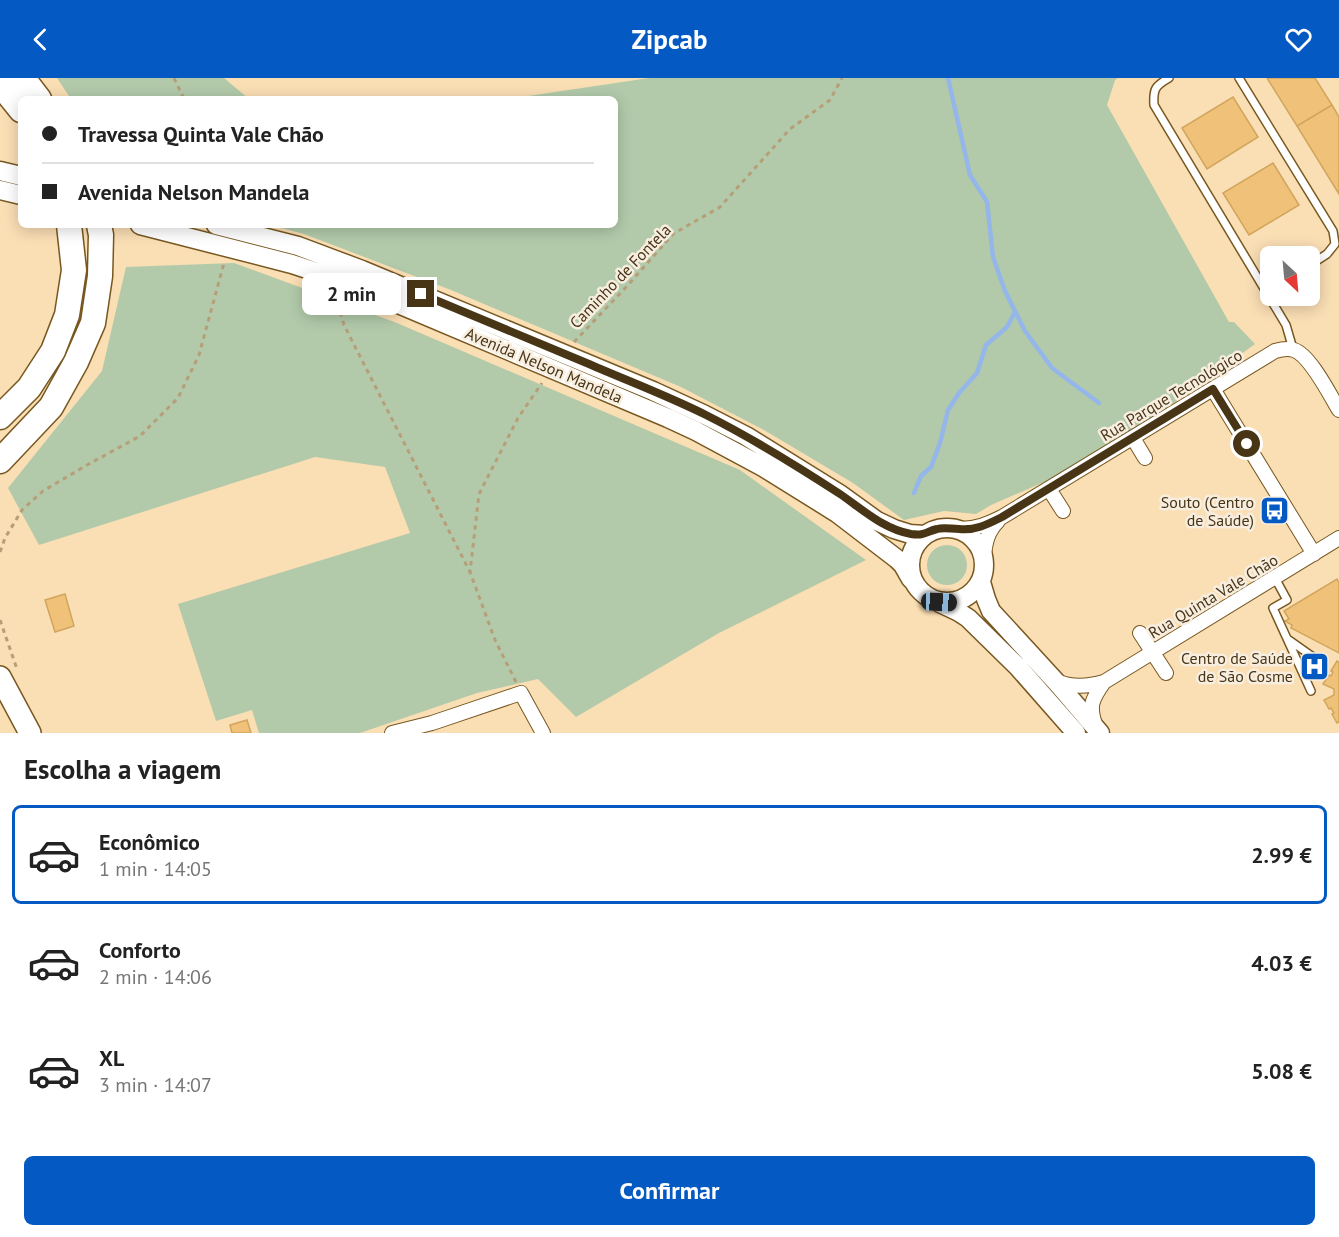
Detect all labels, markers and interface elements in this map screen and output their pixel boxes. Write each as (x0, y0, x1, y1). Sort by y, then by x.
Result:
text: Zipcab (632, 22, 707, 56)
icon: back (24, 23, 57, 56)
icon: heart (1282, 23, 1315, 56)
text: Travessa Quinta Vale Chão (78, 120, 324, 148)
text: Avenida Nelson Mandela (78, 178, 310, 206)
street label: Caminho de Fontela (565, 220, 675, 332)
north arrow (1260, 246, 1320, 306)
map controls (1260, 246, 1320, 306)
callout: 2 min (301, 273, 400, 315)
route end (407, 280, 434, 307)
text: 2 min (327, 281, 376, 307)
street label: Avenida Nelson Mandela (462, 323, 626, 407)
street label: Rua Parque Tecnológico (1096, 345, 1246, 445)
route start (1233, 430, 1260, 457)
place label: Souto (Centro de Saúde) (1161, 492, 1254, 530)
bus stop icon: Souto (Centro de Saúde) (1259, 495, 1291, 527)
street label: Rua Quinta Vale Chão (1145, 549, 1281, 643)
car (921, 592, 957, 612)
place label: Centro de Saúde de São Cosme (1181, 648, 1293, 686)
hospital icon: Centro de Saúde de São Cosme (1298, 651, 1330, 683)
text: Escolha a viagem (24, 752, 221, 786)
icon: car (27, 828, 81, 882)
text: Econômico (99, 828, 200, 856)
text: 2.99 € (1251, 841, 1312, 869)
text: 1 min · 14:05 (99, 856, 212, 882)
icon: car (27, 936, 81, 990)
text: Conforto (99, 936, 181, 964)
text: 4.03 € (1251, 949, 1312, 977)
text: 2 min · 14:06 (99, 964, 212, 990)
icon: car (27, 1044, 81, 1098)
text: XL (99, 1044, 124, 1072)
text: 5.08 € (1251, 1057, 1312, 1085)
text: 3 min · 14:07 (99, 1072, 212, 1098)
button: Confirmar (24, 1156, 1315, 1225)

